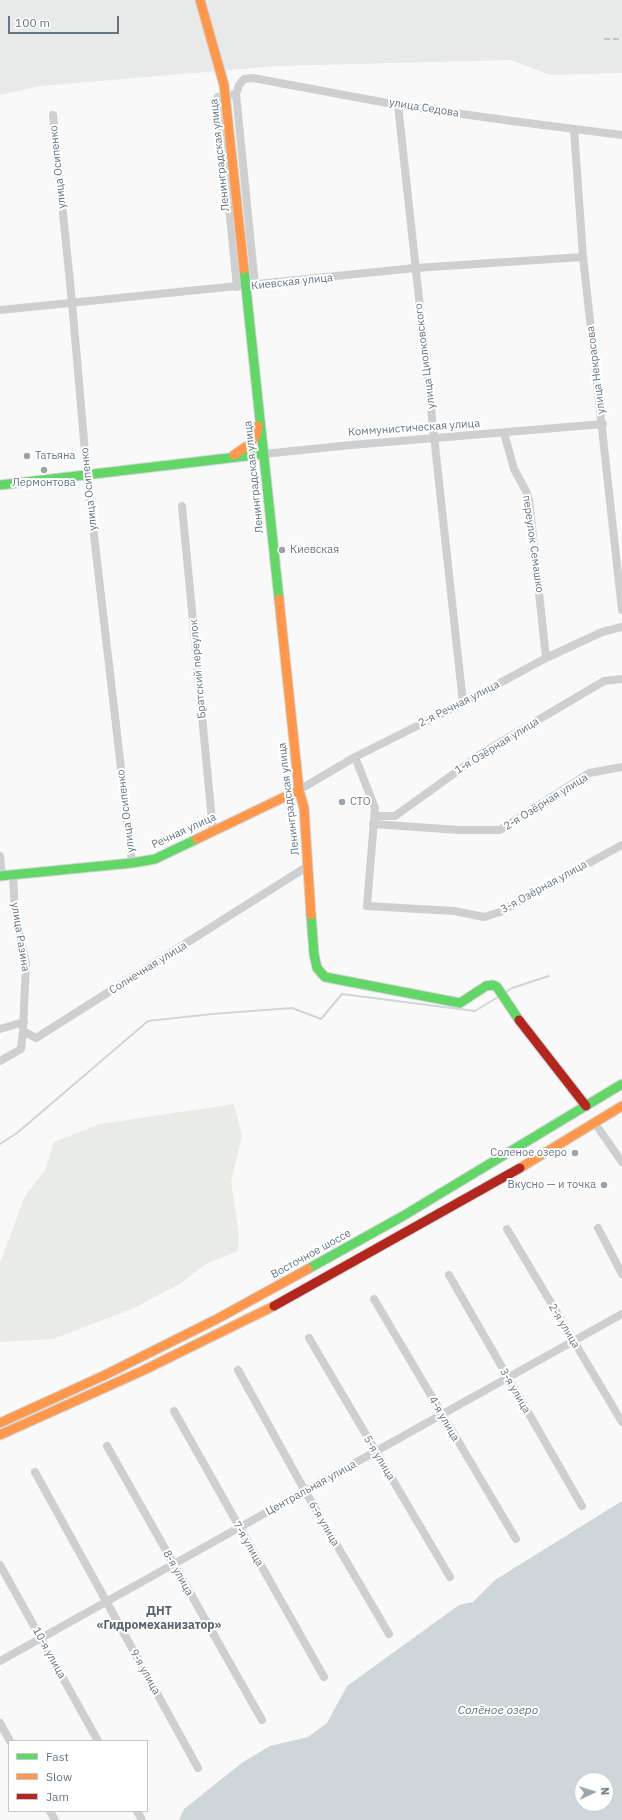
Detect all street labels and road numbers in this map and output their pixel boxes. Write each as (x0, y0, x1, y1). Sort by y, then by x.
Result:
street label: улица Седова (388, 96, 460, 120)
street label: Ленинградская улица (208, 98, 232, 212)
street label: улица Осипенко (47, 125, 69, 209)
street label: Киевская улица (250, 271, 334, 293)
street label: улица Циолковского (412, 302, 438, 410)
street label: улица Некрасова (584, 325, 608, 415)
street label: Коммунистическая улица (348, 417, 480, 439)
street label: Ленинградская улица (242, 420, 266, 534)
street label: улица Осипенко (78, 447, 100, 531)
street label: переулок Семашко (520, 494, 546, 594)
street label: Братский переулок (187, 619, 209, 719)
street label: 2-я Речная улица (416, 678, 502, 730)
street label: 1-я Озёрная улица (453, 715, 541, 777)
street label: Ленинградская улица (276, 742, 302, 856)
street label: улица Осипенко (114, 769, 138, 853)
street label: 2-я Озёрная улица (502, 771, 590, 833)
street label: Речная улица (150, 810, 218, 852)
street label: 3-я Озёрная улица (499, 858, 589, 916)
street label: улица Разина (8, 901, 32, 973)
street label: Солнечная улица (107, 939, 189, 997)
street label: Восточное шоссе (269, 1227, 353, 1281)
street label: 2-я улица (545, 1301, 583, 1351)
street label: 3-я улица (497, 1366, 533, 1416)
street label: 4-я улица (426, 1394, 462, 1444)
street label: 5-я улица (360, 1433, 398, 1483)
street label: Центральная улица (264, 1458, 358, 1518)
street label: 6-я улица (306, 1499, 342, 1549)
street label: 7-я улица (230, 1519, 266, 1569)
street label: 8-я улица (160, 1548, 196, 1598)
street label: 10-я улица (30, 1625, 68, 1681)
street label: 9-я улица (127, 1647, 163, 1697)

